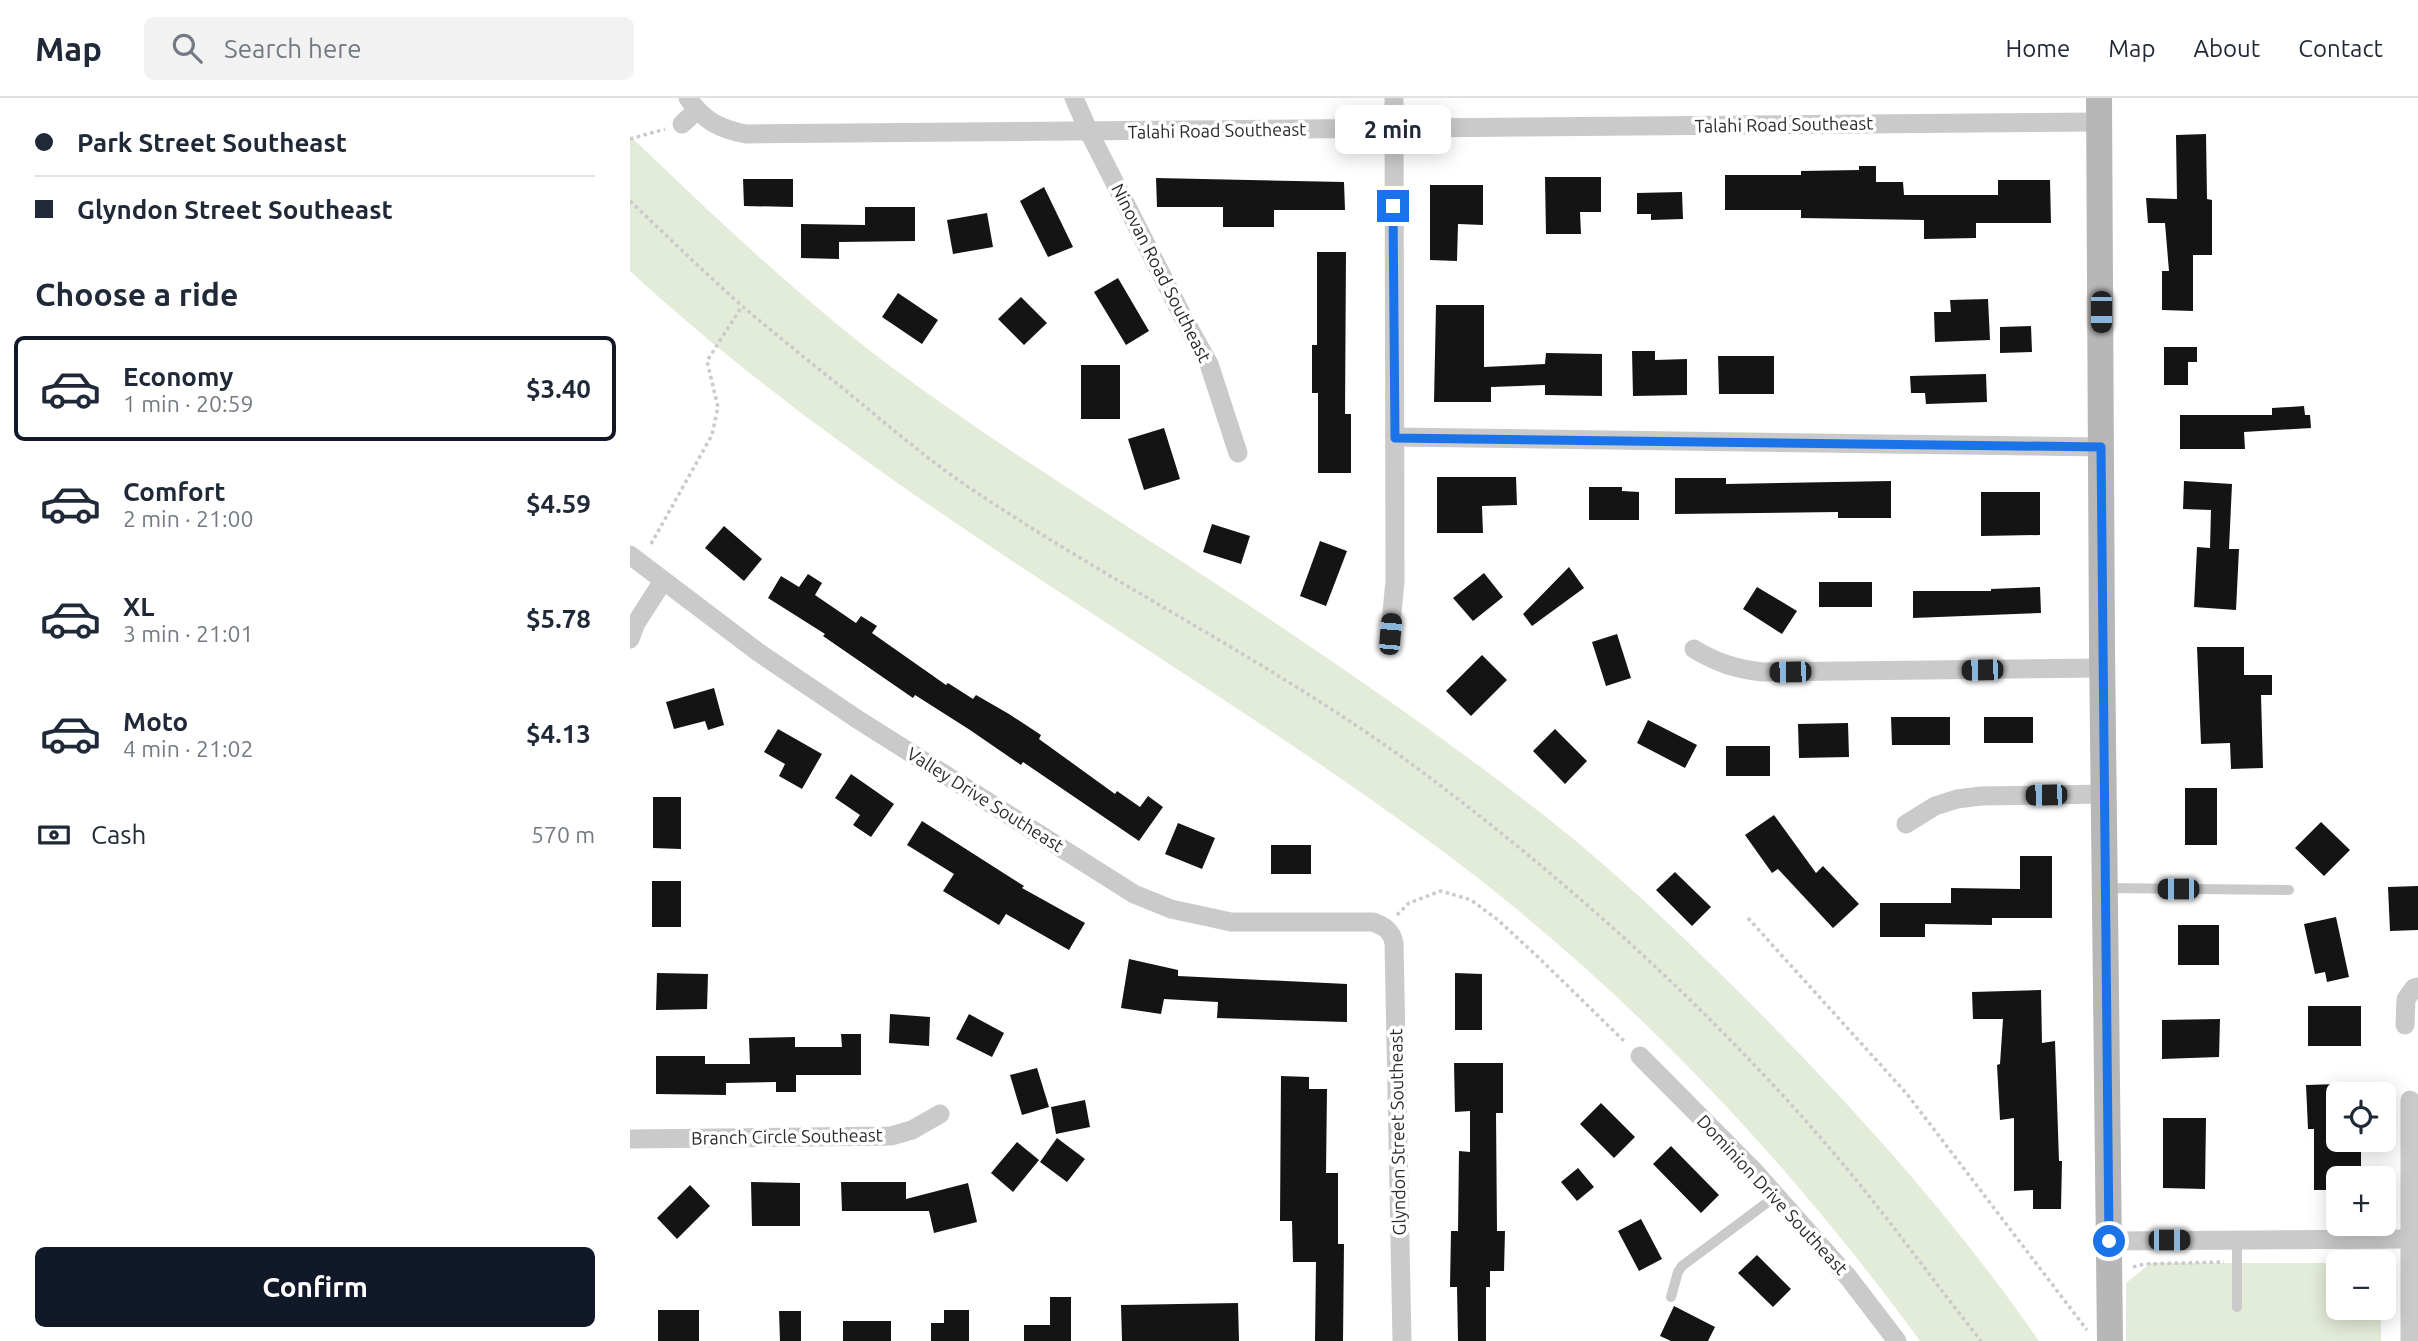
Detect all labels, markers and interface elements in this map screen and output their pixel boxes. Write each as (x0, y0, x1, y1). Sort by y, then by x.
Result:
search box (144, 17, 634, 80)
icon: search (168, 29, 206, 67)
text: Map (35, 30, 102, 67)
text: Search here (224, 34, 362, 63)
text: Home (2005, 35, 2070, 62)
text: Map (2108, 35, 2155, 62)
text: About (2193, 35, 2260, 62)
text: Contact (2298, 35, 2383, 62)
callout: 2 min (1335, 105, 1451, 154)
street label: Talahi Road Southeast (1695, 112, 1873, 136)
text: 2 min (1364, 117, 1422, 142)
street label: Talahi Road Southeast (1128, 118, 1306, 142)
text: Park Street Southeast (77, 128, 347, 157)
street label: Ninovan Road Southeast (1108, 180, 1216, 365)
route end (1377, 190, 1409, 222)
text: Glyndon Street Southeast (77, 195, 393, 224)
text: Choose a ride (35, 276, 238, 312)
car (2091, 291, 2112, 333)
icon: car (39, 357, 102, 420)
text: Economy (123, 362, 233, 391)
text: $3.40 (526, 374, 591, 403)
text: 1 min · 20:59 (123, 391, 254, 416)
icon: car (39, 472, 102, 535)
text: Comfort (123, 477, 226, 506)
text: $4.59 (526, 489, 591, 518)
text: 2 min · 21:00 (123, 506, 254, 531)
icon: car (39, 587, 102, 650)
text: XL (123, 592, 154, 621)
text: $5.78 (526, 604, 591, 633)
car (1378, 612, 1403, 656)
text: 3 min · 21:01 (123, 621, 254, 646)
car (1961, 659, 2004, 681)
car (1769, 661, 1812, 683)
icon: car (39, 702, 102, 765)
text: Moto (123, 707, 188, 736)
text: $4.13 (526, 719, 591, 748)
text: 4 min · 21:02 (123, 736, 254, 761)
street label: Valley Drive Southeast (904, 743, 1068, 856)
car (2025, 784, 2068, 806)
icon: cash (35, 816, 73, 854)
text: Cash (91, 820, 146, 849)
text: 570 m (531, 822, 595, 847)
car (2158, 879, 2200, 900)
street label: Glyndon Street Southeast (1385, 1028, 1409, 1236)
map controls (2326, 1082, 2396, 1320)
button: locate (2326, 1082, 2396, 1152)
street label: Dominion Drive Southeast (1693, 1110, 1852, 1278)
street label: Branch Circle Southeast (691, 1124, 883, 1148)
button: + (2326, 1166, 2396, 1236)
route start (2093, 1225, 2125, 1257)
car (2149, 1230, 2191, 1251)
button: Confirm (35, 1247, 595, 1327)
button: − (2326, 1250, 2396, 1320)

